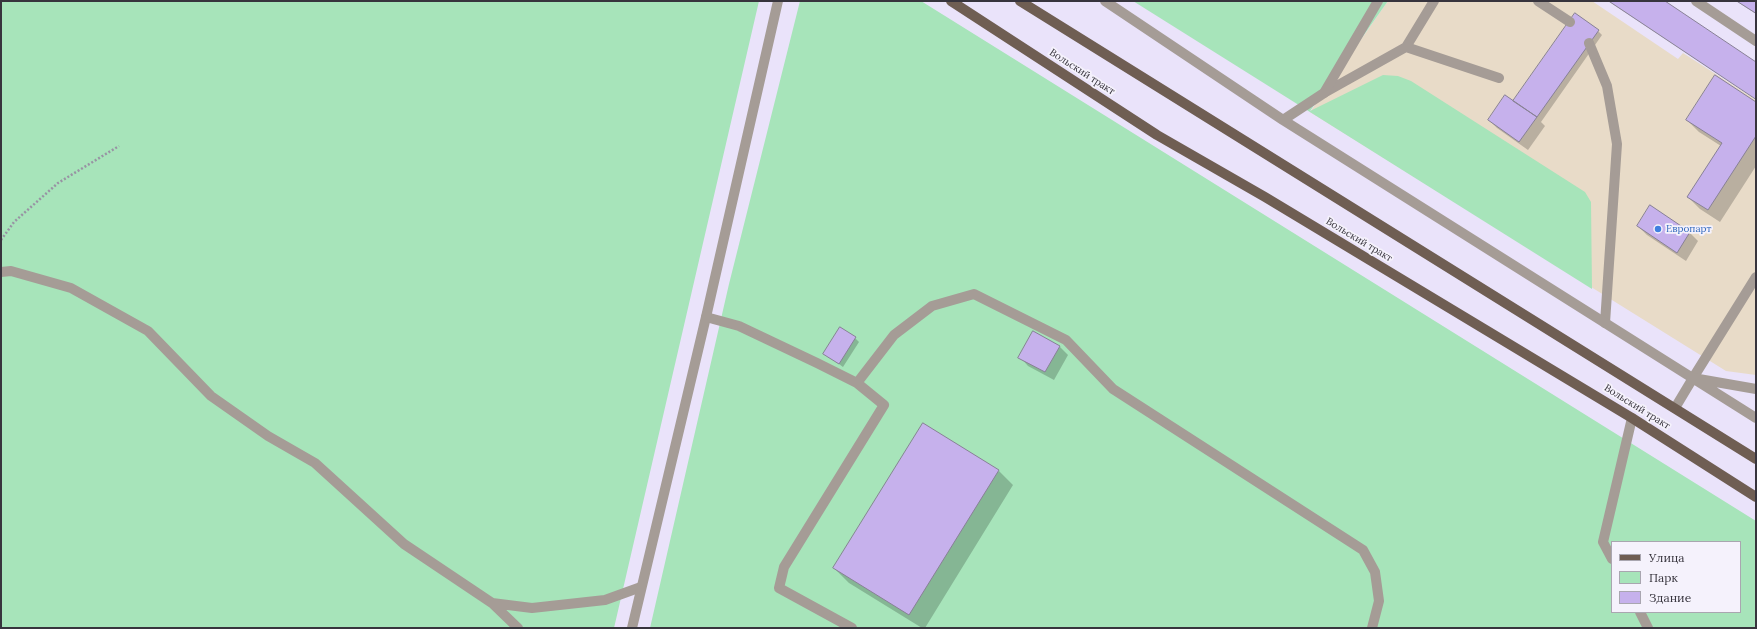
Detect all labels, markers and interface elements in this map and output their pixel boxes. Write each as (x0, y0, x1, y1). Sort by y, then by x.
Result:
street label: Вольский тракт (1047, 46, 1117, 98)
street label: Вольский тракт (1324, 215, 1394, 265)
place label: Европарт (1666, 223, 1711, 235)
marker: Европарт (1653, 224, 1663, 234)
street label: Вольский тракт (1602, 382, 1672, 432)
legend (1611, 541, 1741, 613)
text: Улица (1649, 550, 1685, 565)
text: Парк (1649, 570, 1678, 585)
text: Здание (1649, 590, 1691, 605)

